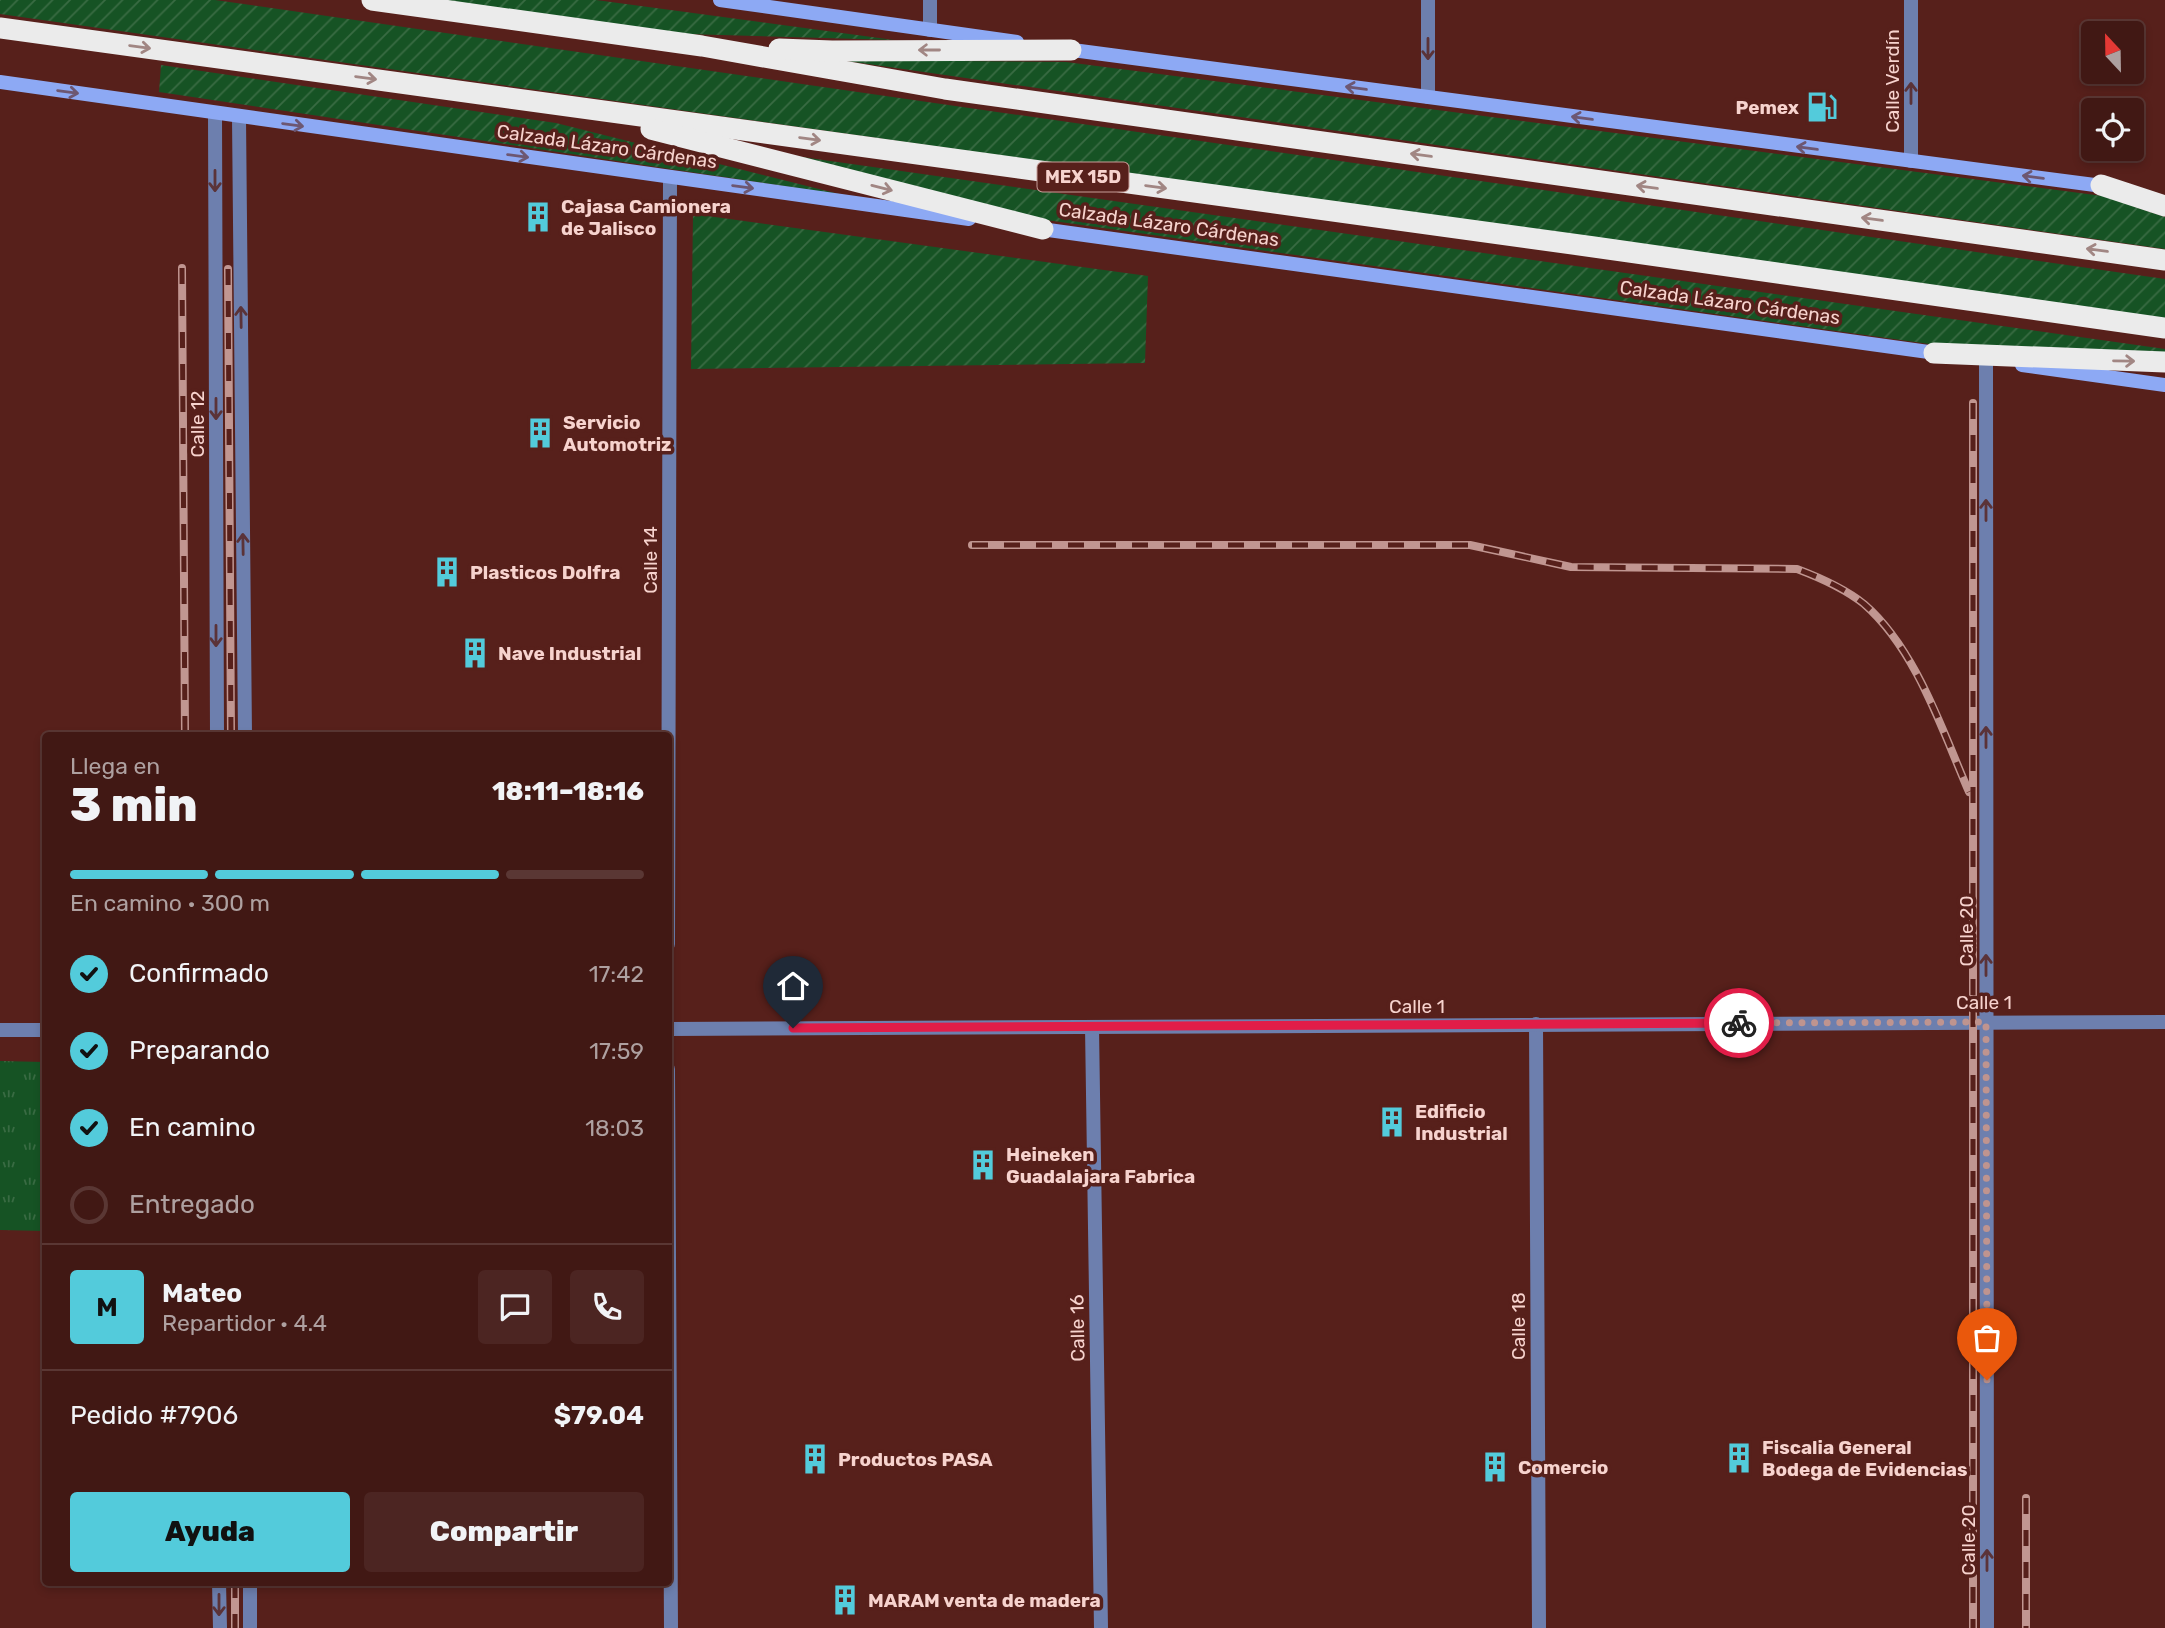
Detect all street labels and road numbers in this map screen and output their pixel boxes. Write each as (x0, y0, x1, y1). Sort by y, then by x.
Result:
street label: Calle Verdín (1881, 29, 1904, 133)
street label: Calzada Lázaro Cárdenas (495, 120, 719, 173)
road number: MEX 15D (1038, 162, 1128, 192)
street label: Calzada Lázaro Cárdenas (1057, 198, 1281, 251)
street label: Calzada Lázaro Cárdenas (1618, 276, 1842, 329)
street label: Calle 12 (186, 391, 209, 457)
street label: Calle 14 (639, 526, 662, 594)
street label: Calle 20 (1955, 896, 1978, 966)
street label: Calle 1 (1956, 991, 2012, 1014)
street label: Calle 1 (1389, 995, 1445, 1018)
street label: Calle 18 (1507, 1292, 1530, 1360)
street label: Calle 16 (1065, 1294, 1090, 1362)
street label: Calle 20 (1957, 1505, 1980, 1575)

